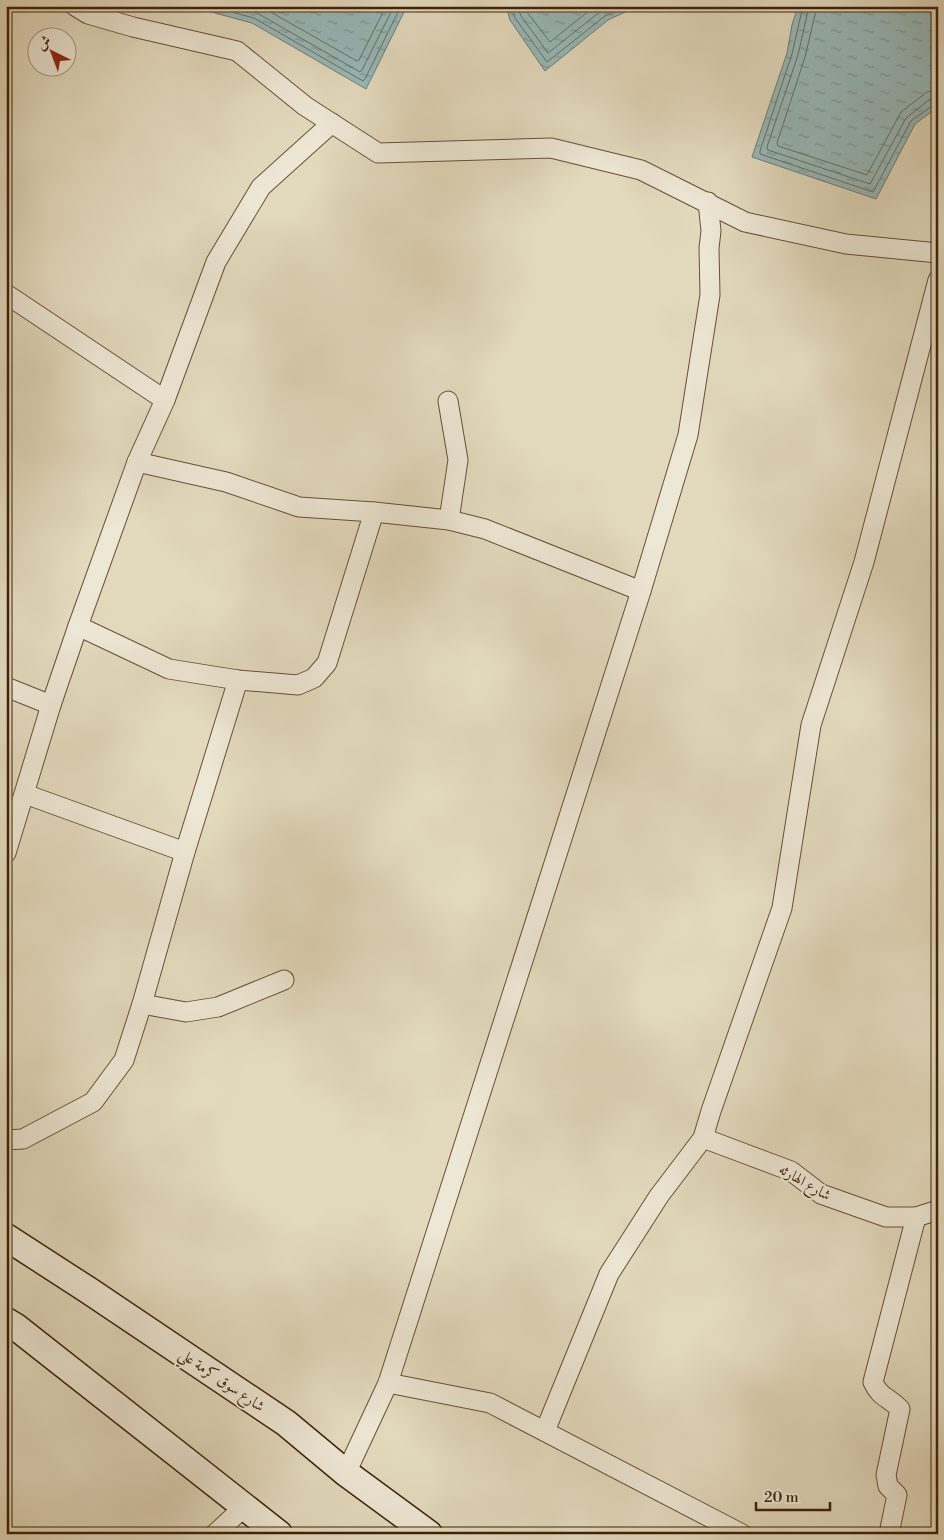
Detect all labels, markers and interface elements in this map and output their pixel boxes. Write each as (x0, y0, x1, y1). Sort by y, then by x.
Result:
north arrow (28, 28, 78, 78)
text: ش (33, 32, 55, 54)
street label: شارع الهارثه (774, 1160, 834, 1208)
street label: شارع سوق كرمة علي (173, 1345, 268, 1419)
scale bar (756, 1480, 830, 1512)
text: 20 m (764, 1488, 799, 1507)

